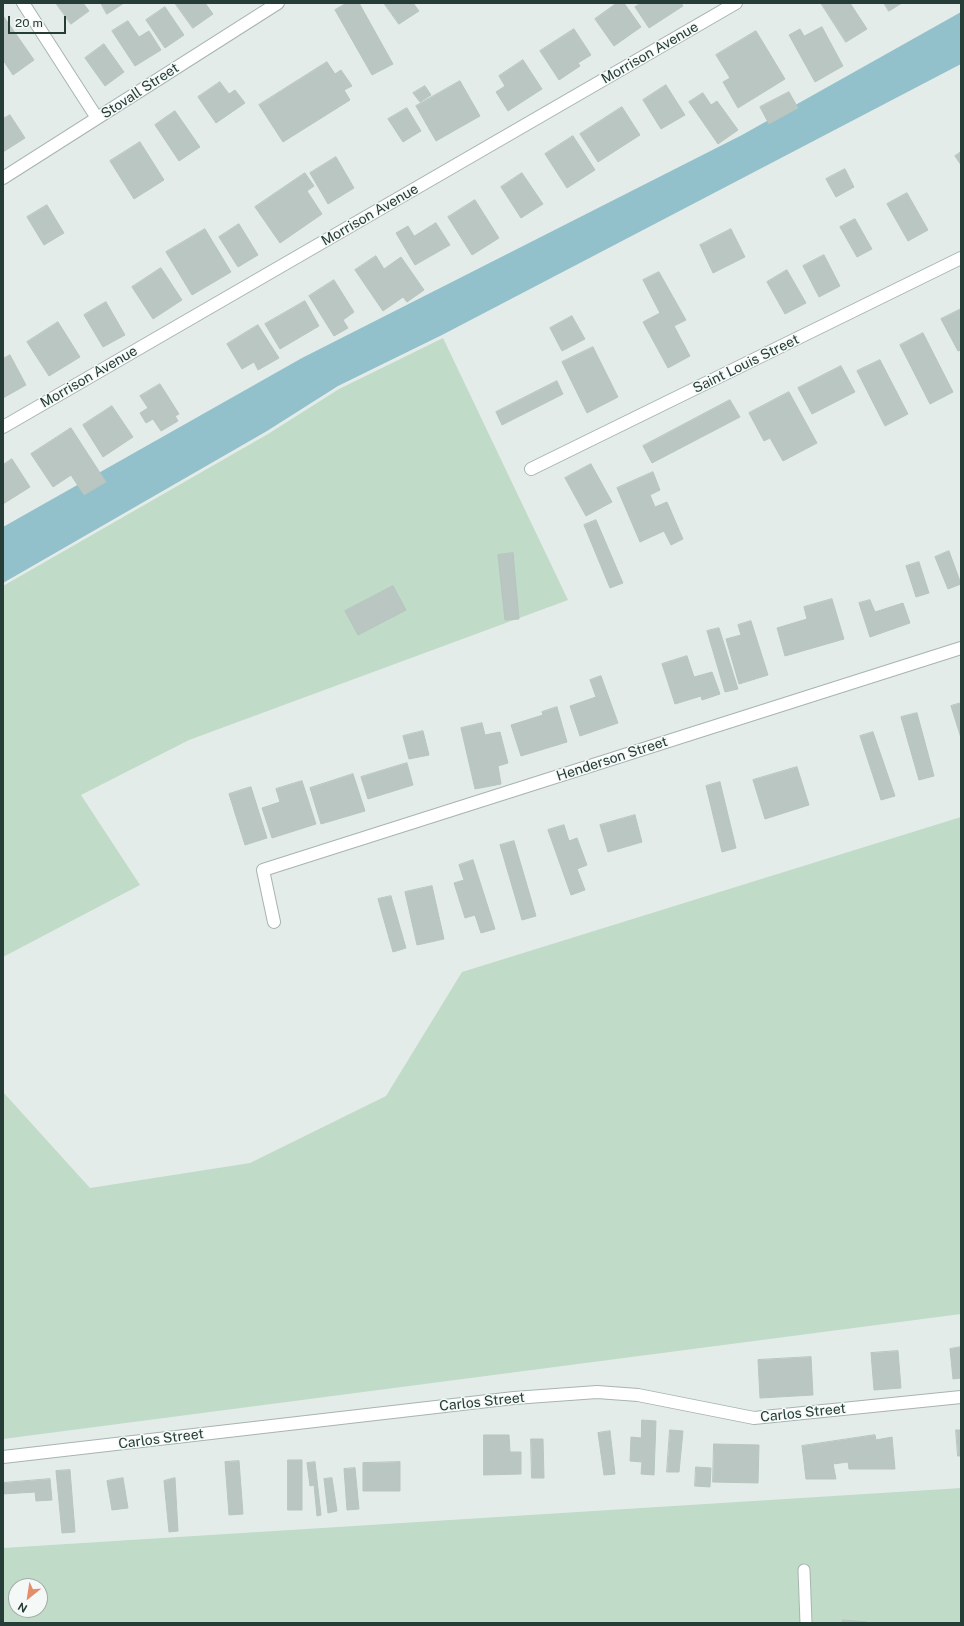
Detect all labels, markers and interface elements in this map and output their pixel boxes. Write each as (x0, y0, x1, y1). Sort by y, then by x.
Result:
scale bar (10, 8, 68, 34)
text: 20 m (15, 16, 43, 30)
street label: Morrison Avenue (599, 18, 701, 88)
street label: Stovall Street (98, 60, 182, 122)
street label: Morrison Avenue (319, 180, 421, 250)
street label: Saint Louis Street (690, 331, 802, 397)
street label: Morrison Avenue (38, 342, 140, 412)
street label: Henderson Street (554, 733, 670, 785)
street label: Carlos Street (438, 1389, 526, 1415)
street label: Carlos Street (759, 1400, 847, 1426)
street label: Carlos Street (117, 1425, 205, 1453)
north arrow (8, 1578, 48, 1618)
text: N (16, 1600, 29, 1615)

